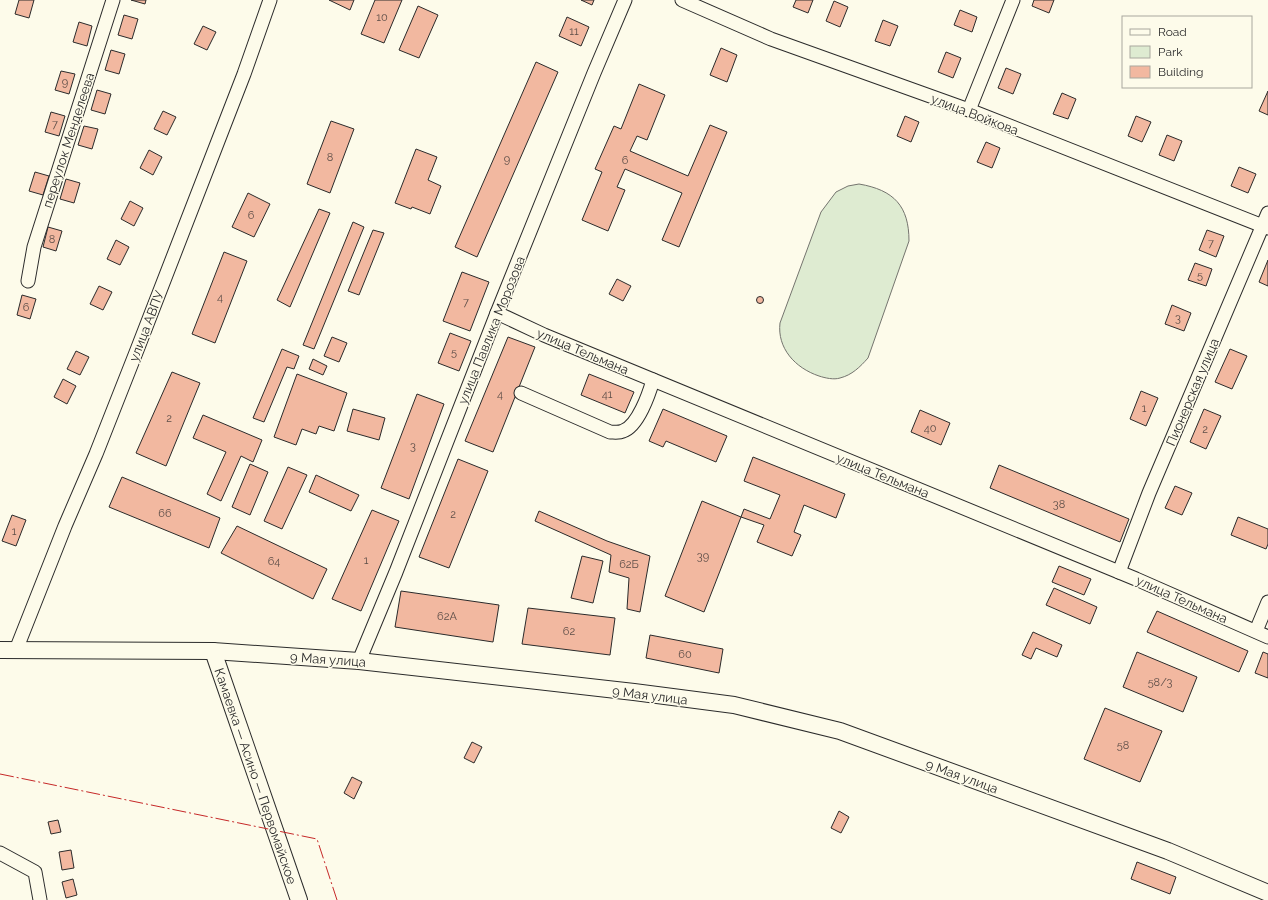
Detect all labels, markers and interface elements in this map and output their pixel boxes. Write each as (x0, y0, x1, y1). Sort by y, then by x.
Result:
house number: 10 (376, 11, 388, 24)
legend (1122, 16, 1252, 88)
house number: 11 (569, 25, 579, 38)
text: Road (1158, 25, 1187, 39)
text: Park (1158, 45, 1183, 59)
text: Building (1158, 65, 1204, 79)
street label: переулок Менделеева (40, 71, 97, 210)
house number: 9 (62, 76, 68, 89)
street label: улица Войкова (929, 91, 1021, 138)
house number: 7 (52, 118, 58, 131)
house number: 8 (327, 151, 333, 164)
house number: 9 (504, 153, 510, 166)
house number: 6 (622, 154, 629, 167)
house number: 6 (248, 209, 255, 222)
house number: 8 (49, 233, 55, 246)
house number: 7 (1208, 237, 1214, 250)
street label: улица Павлика Морозова (455, 254, 528, 406)
house number: 5 (1197, 269, 1203, 282)
street label: улица АВПУ (126, 288, 167, 364)
house number: 4 (217, 291, 223, 304)
house number: 7 (463, 296, 469, 309)
house number: 6 (23, 301, 30, 314)
house number: 3 (1175, 312, 1181, 325)
street label: улица Тельмана (535, 325, 631, 378)
street label: Пионерская улица (1163, 336, 1222, 448)
house number: 5 (451, 346, 457, 359)
house number: 4 (497, 388, 503, 401)
house number: 41 (602, 388, 613, 401)
house number: 1 (1142, 402, 1147, 415)
house number: 2 (166, 412, 172, 425)
house number: 40 (924, 422, 937, 435)
house number: 2 (1202, 423, 1208, 436)
house number: 3 (410, 440, 416, 453)
street label: улица Тельмана (834, 450, 931, 501)
house number: 38 (1053, 498, 1065, 511)
house number: 66 (158, 507, 172, 520)
house number: 2 (450, 508, 456, 521)
house number: 1 (12, 525, 17, 538)
house number: 39 (697, 550, 709, 563)
house number: 1 (364, 554, 369, 567)
house number: 64 (268, 555, 280, 568)
house number: 62Б (619, 558, 639, 571)
street label: улица Тельмана (1134, 573, 1230, 626)
house number: 62А (437, 610, 457, 623)
house number: 62 (563, 625, 575, 638)
house number: 60 (678, 648, 692, 661)
street label: 9 Мая улица (290, 649, 366, 670)
street label: Камаевка — Асино — Первомайское (211, 666, 300, 886)
house number: 58/3 (1148, 676, 1172, 689)
street label: 9 Мая улица (611, 683, 688, 708)
house number: 58 (1117, 739, 1129, 752)
street label: 9 Мая улица (924, 756, 1000, 796)

